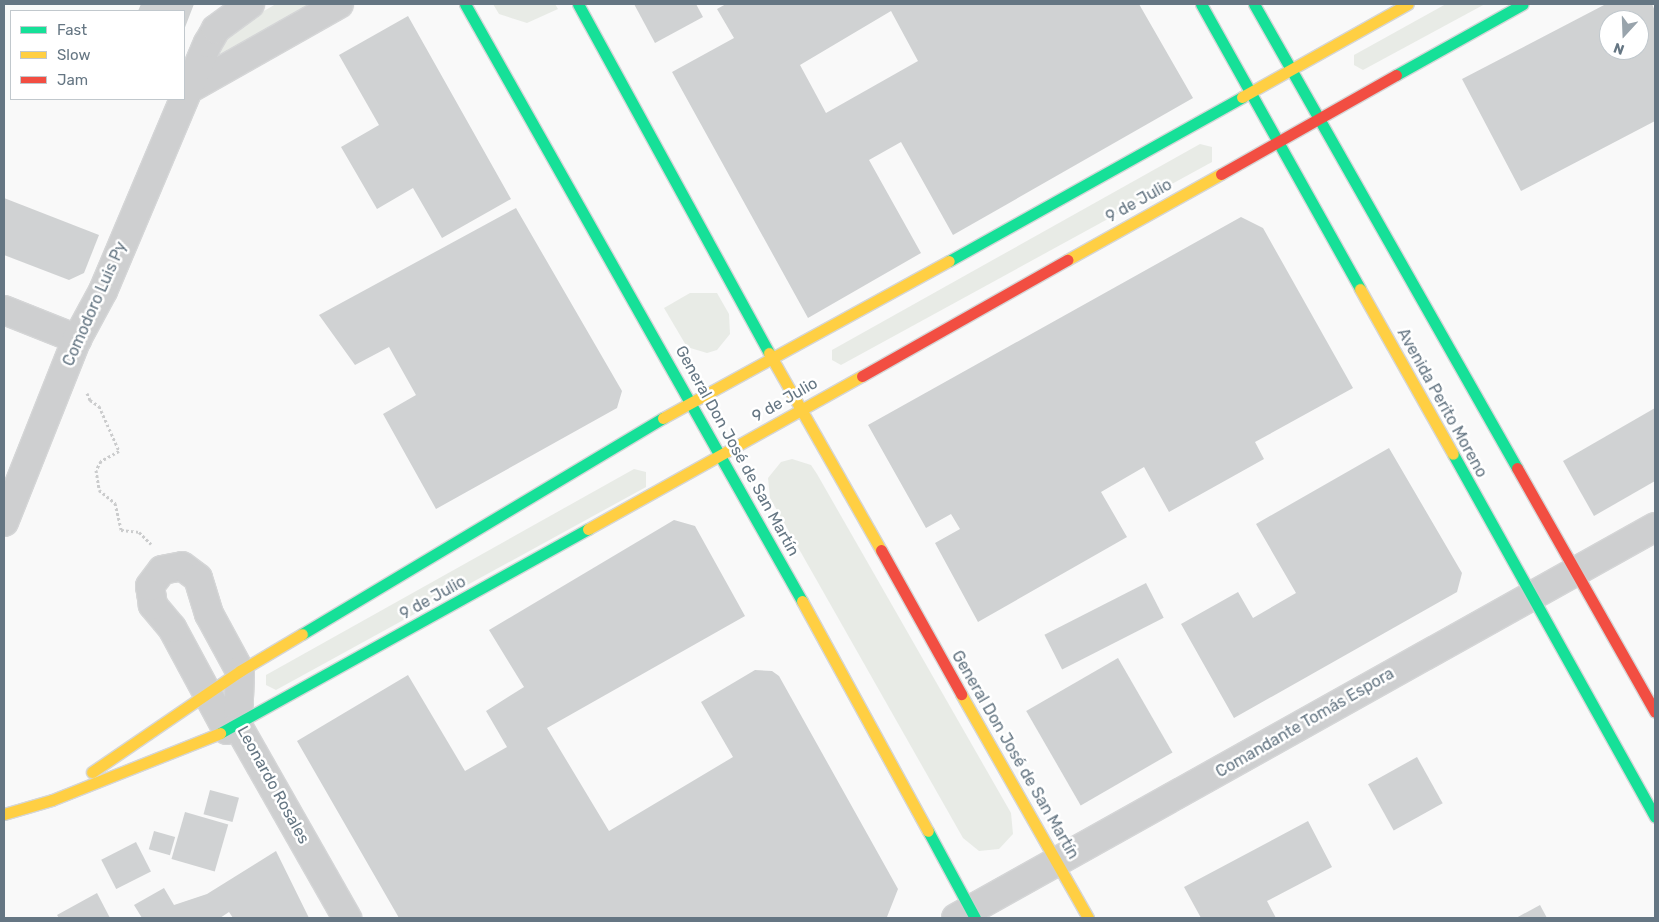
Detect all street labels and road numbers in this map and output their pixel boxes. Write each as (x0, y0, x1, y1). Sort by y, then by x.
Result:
street label: 9 de Julio (1103, 175, 1175, 227)
street label: Comodoro Luis Py (59, 239, 131, 369)
street label: Avenida Perito Moreno (1393, 325, 1491, 481)
street label: General Don José de San Martín (671, 342, 803, 560)
street label: 9 de Julio (749, 374, 821, 426)
street label: 9 de Julio (397, 572, 469, 624)
street label: General Don José de San Martín (947, 647, 1083, 863)
street label: Comandante Tomás Espora (1212, 664, 1398, 782)
street label: Leonardo Rosales (233, 723, 313, 847)

